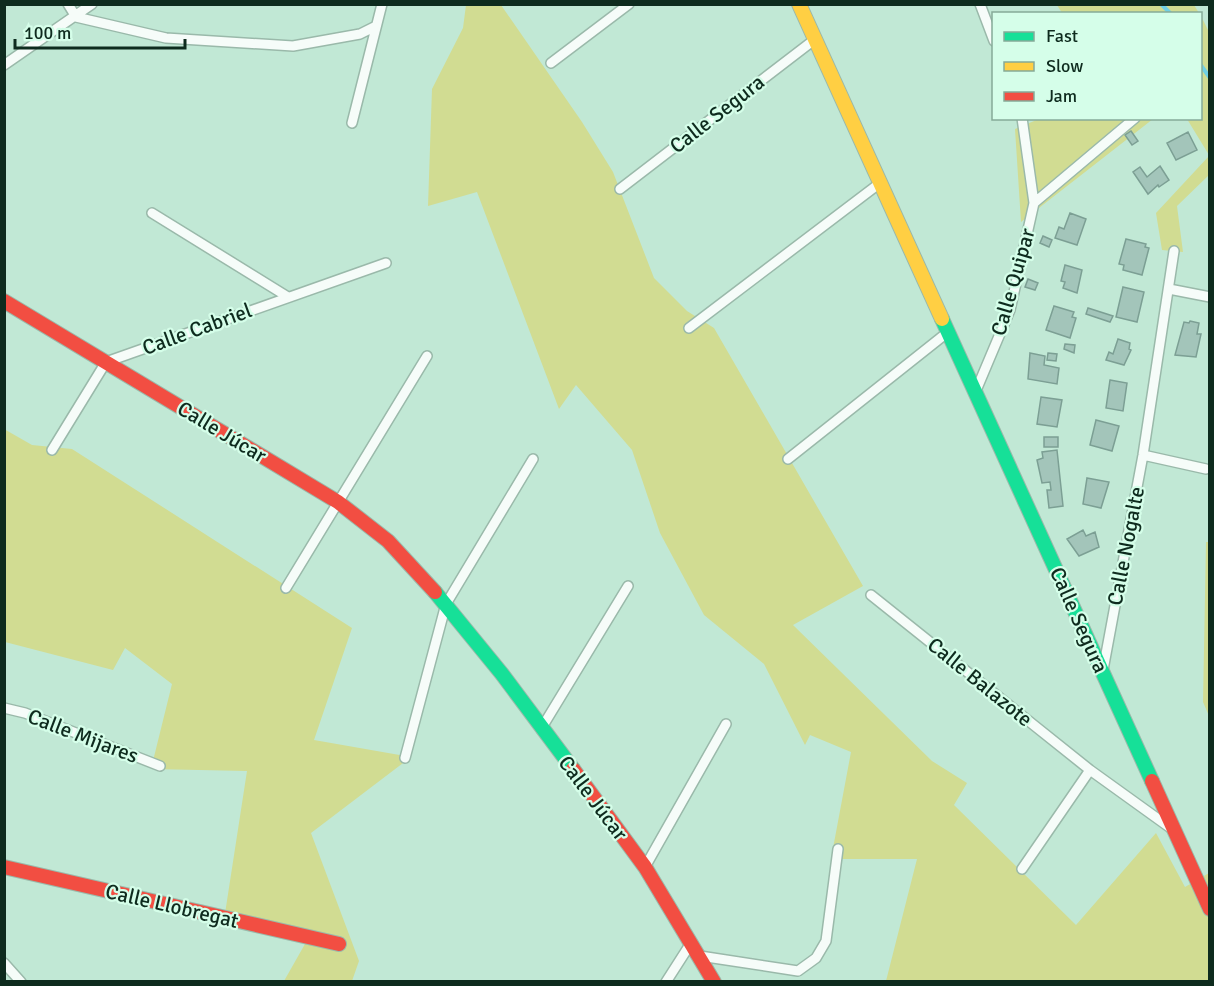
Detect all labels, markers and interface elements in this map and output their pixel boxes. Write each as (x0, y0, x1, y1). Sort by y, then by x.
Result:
scale bar (15, 12, 184, 50)
legend (992, 12, 1202, 120)
text: 100 m (24, 22, 71, 44)
text: Fast (1046, 25, 1078, 47)
text: Slow (1046, 55, 1083, 77)
street label: Calle Segura (664, 69, 770, 159)
text: Jam (1046, 85, 1077, 107)
street label: Calle Quipar (985, 225, 1041, 339)
street label: Calle Cabriel (139, 297, 255, 361)
street label: Calle Júcar (173, 395, 272, 469)
street label: Calle Nogalte (1102, 484, 1150, 608)
street label: Calle Segura (1044, 563, 1114, 677)
street label: Calle Balazote (922, 632, 1038, 732)
street label: Calle Mijares (24, 703, 142, 769)
street label: Calle Júcar (553, 751, 633, 846)
street label: Calle Llobregat (103, 878, 241, 934)

